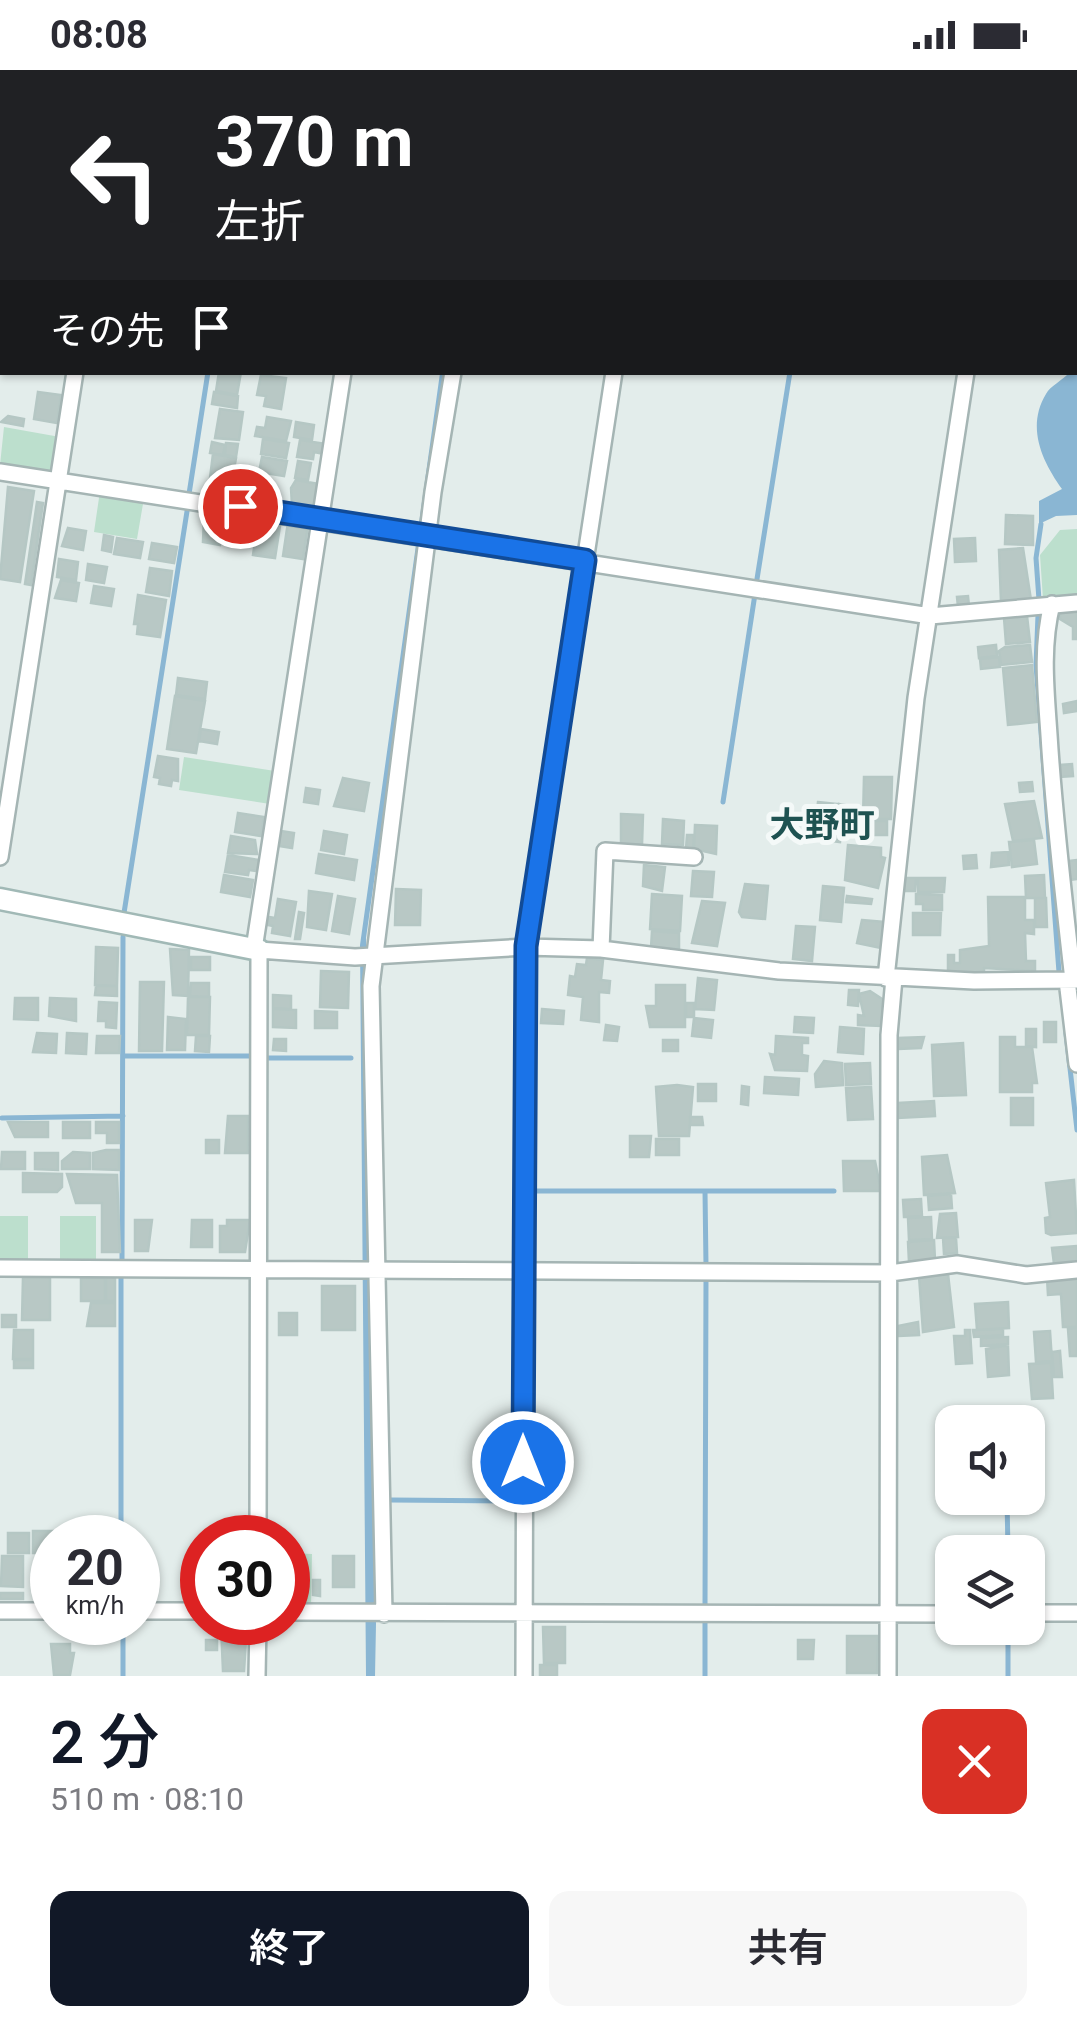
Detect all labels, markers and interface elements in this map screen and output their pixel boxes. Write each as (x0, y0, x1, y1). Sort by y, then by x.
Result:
text: 08:08 (50, 13, 148, 57)
text: 370 m (215, 101, 414, 183)
icon: left (50, 110, 180, 240)
text: 左折 (215, 195, 305, 248)
icon: arrive (184, 300, 239, 355)
text: その先 (50, 309, 164, 353)
pin (198, 464, 283, 549)
icon: arrive (213, 479, 268, 534)
district label: 大野町 (769, 805, 875, 846)
map controls (935, 1405, 1045, 1645)
button: sound (935, 1405, 1045, 1515)
position arrow (471, 1410, 575, 1514)
speed limit sign: 30 (180, 1515, 310, 1645)
button: layers (935, 1535, 1045, 1645)
text: 20 (66, 1539, 124, 1597)
text: km/h (66, 1591, 124, 1620)
text: 2 分 (50, 1707, 159, 1778)
button: close (922, 1709, 1027, 1814)
text: 510 m · 08:10 (50, 1780, 244, 1818)
button: 終了 (50, 1891, 529, 2006)
button: 共有 (549, 1891, 1027, 2006)

